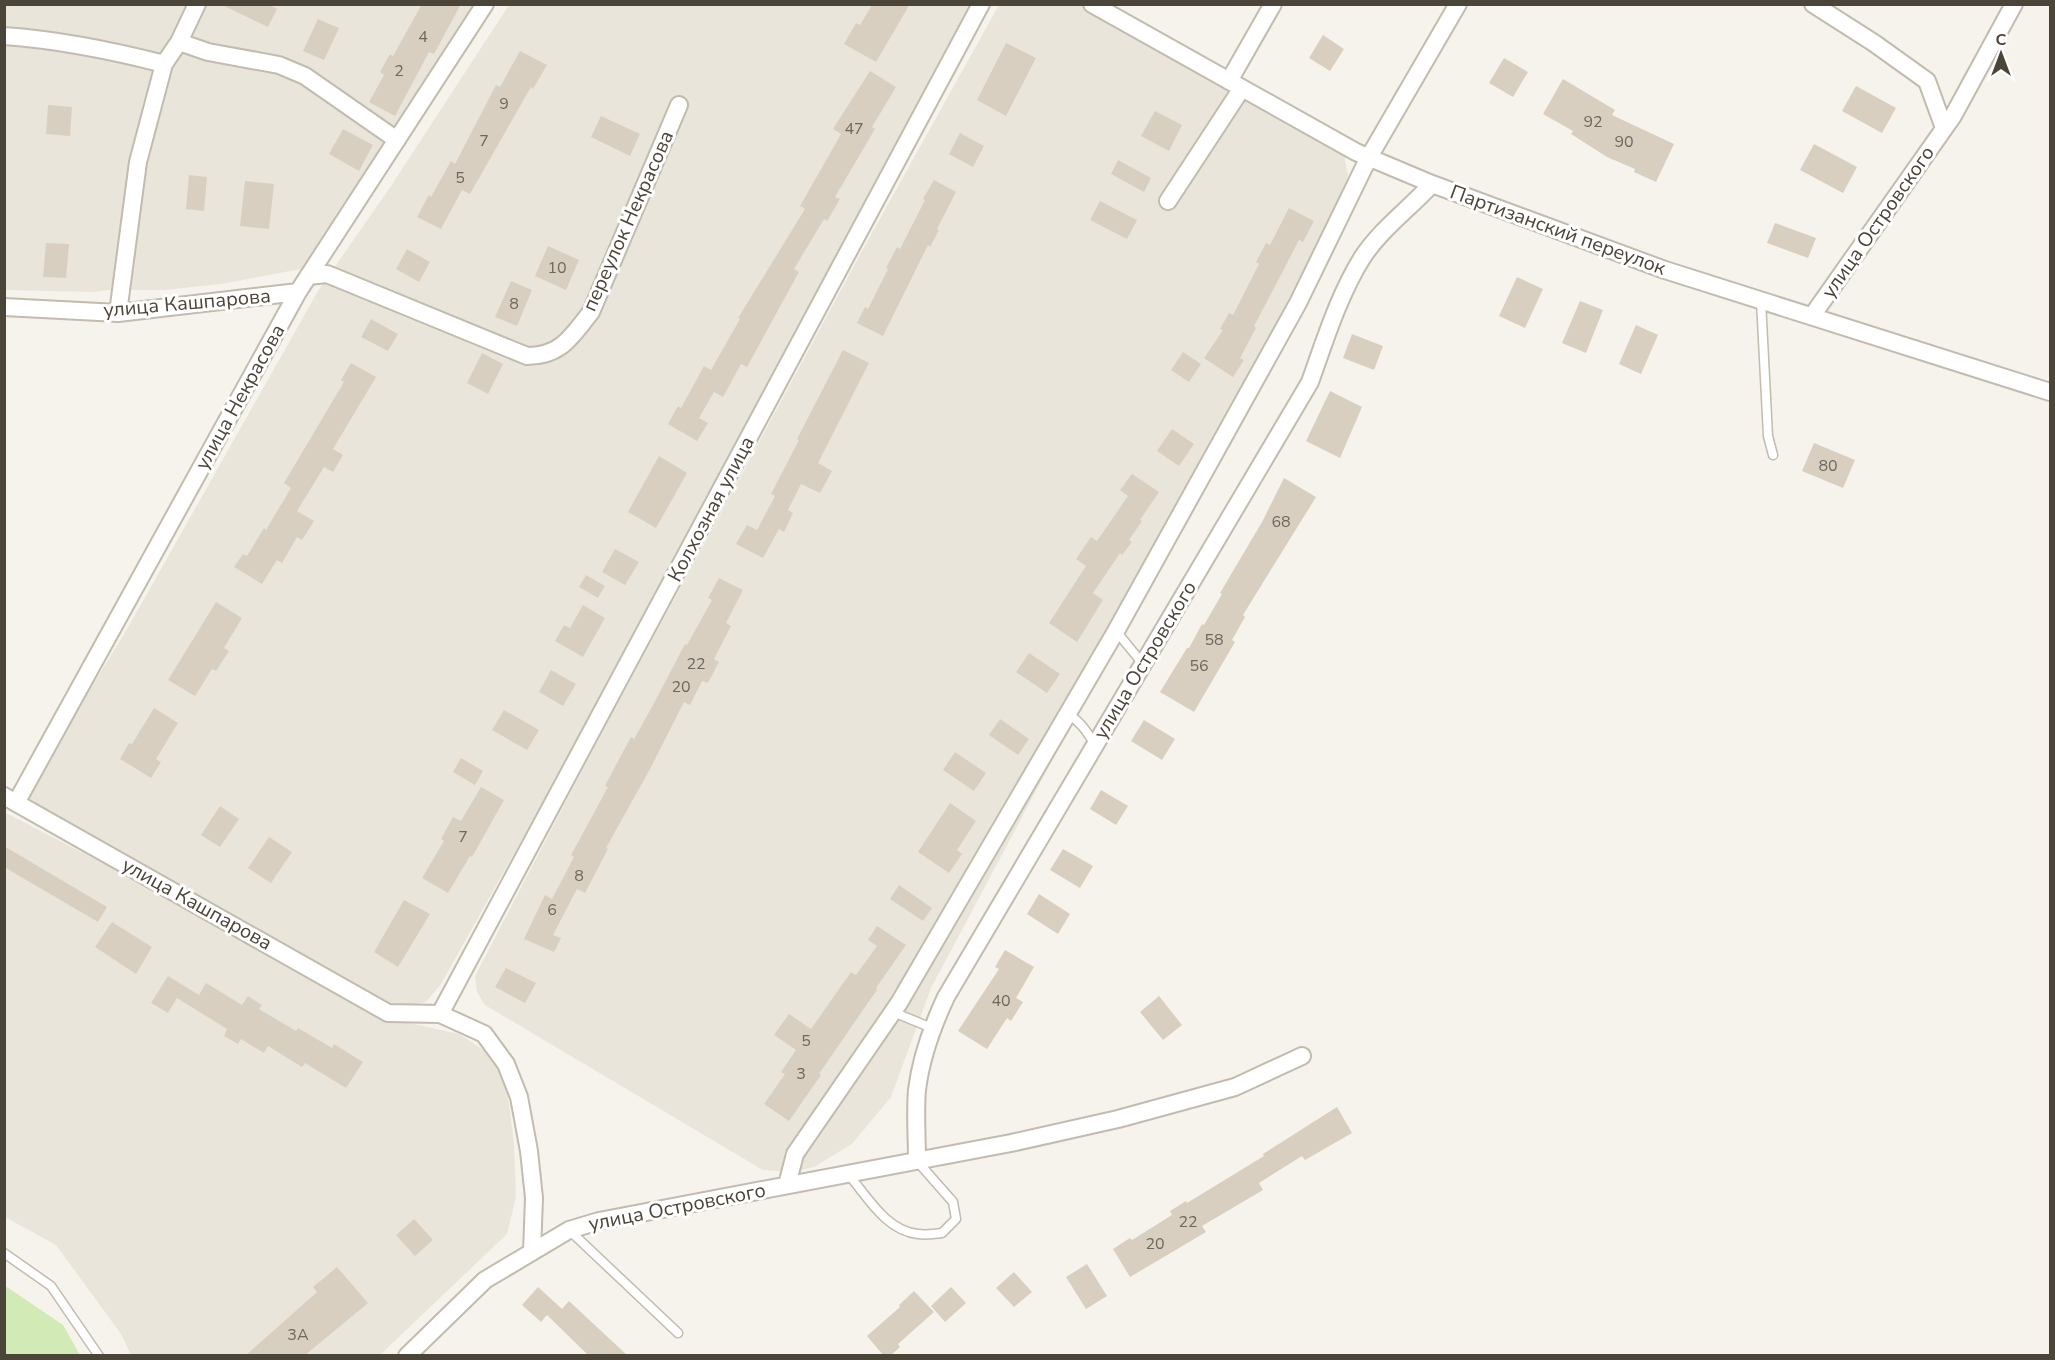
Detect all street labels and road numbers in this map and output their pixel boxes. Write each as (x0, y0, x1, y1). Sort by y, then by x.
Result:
street label: переулок Некрасова (576, 126, 680, 316)
street label: улица Островского (1815, 141, 1941, 303)
street label: Партизанский переулок (1446, 178, 1670, 282)
street label: улица Кашпарова (102, 282, 272, 324)
street label: улица Некрасова (189, 319, 291, 475)
street label: Колхозная улица (661, 431, 761, 587)
street label: улица Островского (1087, 576, 1203, 744)
street label: улица Кашпарова (117, 851, 277, 957)
street label: улица Островского (586, 1177, 768, 1237)

